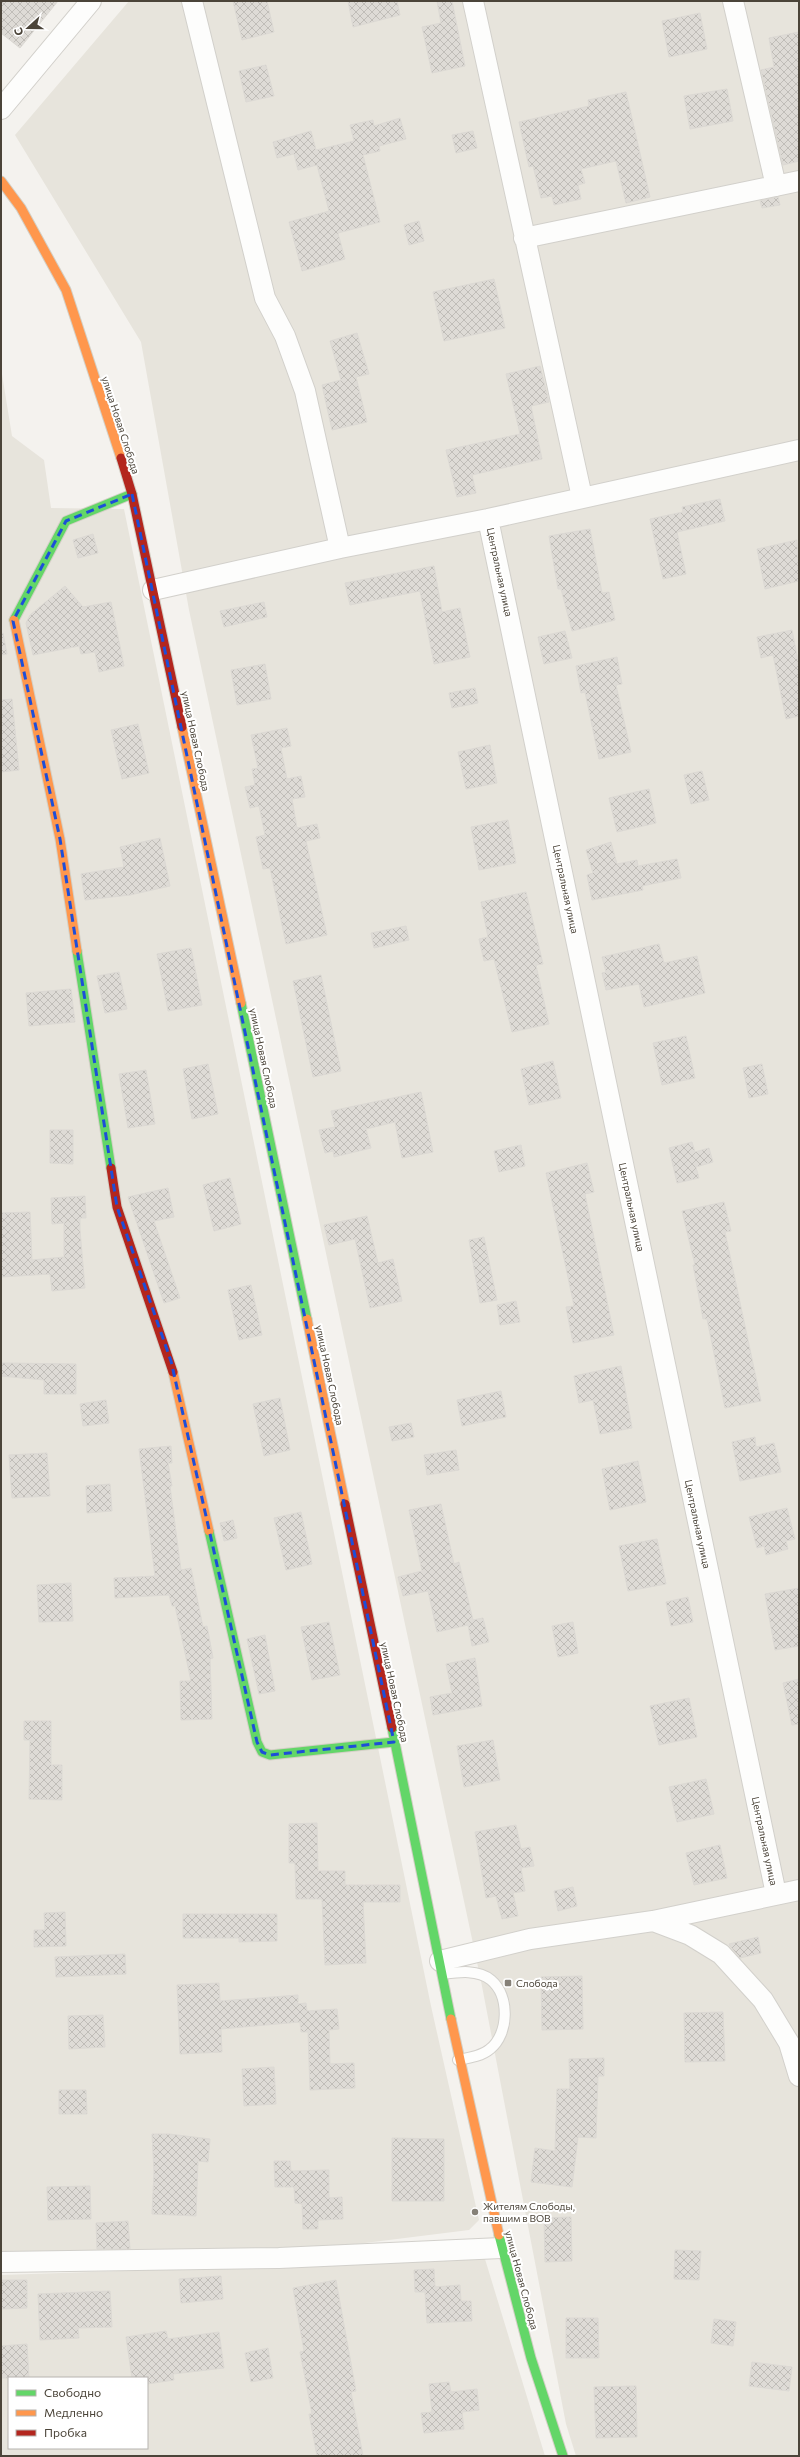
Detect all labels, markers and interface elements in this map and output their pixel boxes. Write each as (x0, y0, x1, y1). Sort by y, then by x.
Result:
north arrow (8, 8, 48, 48)
text: С (11, 25, 26, 38)
street label: улица Новая Слобода (100, 375, 142, 475)
street label: Центральная улица (485, 526, 515, 618)
street label: улица Новая Слобода (180, 690, 212, 792)
street label: Центральная улица (551, 843, 581, 935)
street label: улица Новая Слобода (248, 1007, 280, 1109)
street label: Центральная улица (617, 1161, 647, 1253)
street label: улица Новая Слобода (314, 1324, 346, 1426)
street label: Центральная улица (683, 1478, 713, 1570)
street label: улица Новая Слобода (379, 1641, 411, 1743)
street label: Центральная улица (750, 1795, 780, 1887)
place label: Слобода (516, 1977, 558, 1989)
marker: Слобода (503, 1978, 513, 1988)
place label: Жителям Слободы, павшим в ВОВ (483, 2200, 575, 2224)
marker: Жителям Слободы, павшим в ВОВ (470, 2207, 480, 2217)
street label: улица Новая Слобода (503, 2229, 541, 2331)
legend (8, 2377, 148, 2449)
text: Свободно (44, 2385, 101, 2399)
text: Медленно (44, 2405, 103, 2419)
text: Пробка (44, 2425, 87, 2439)

